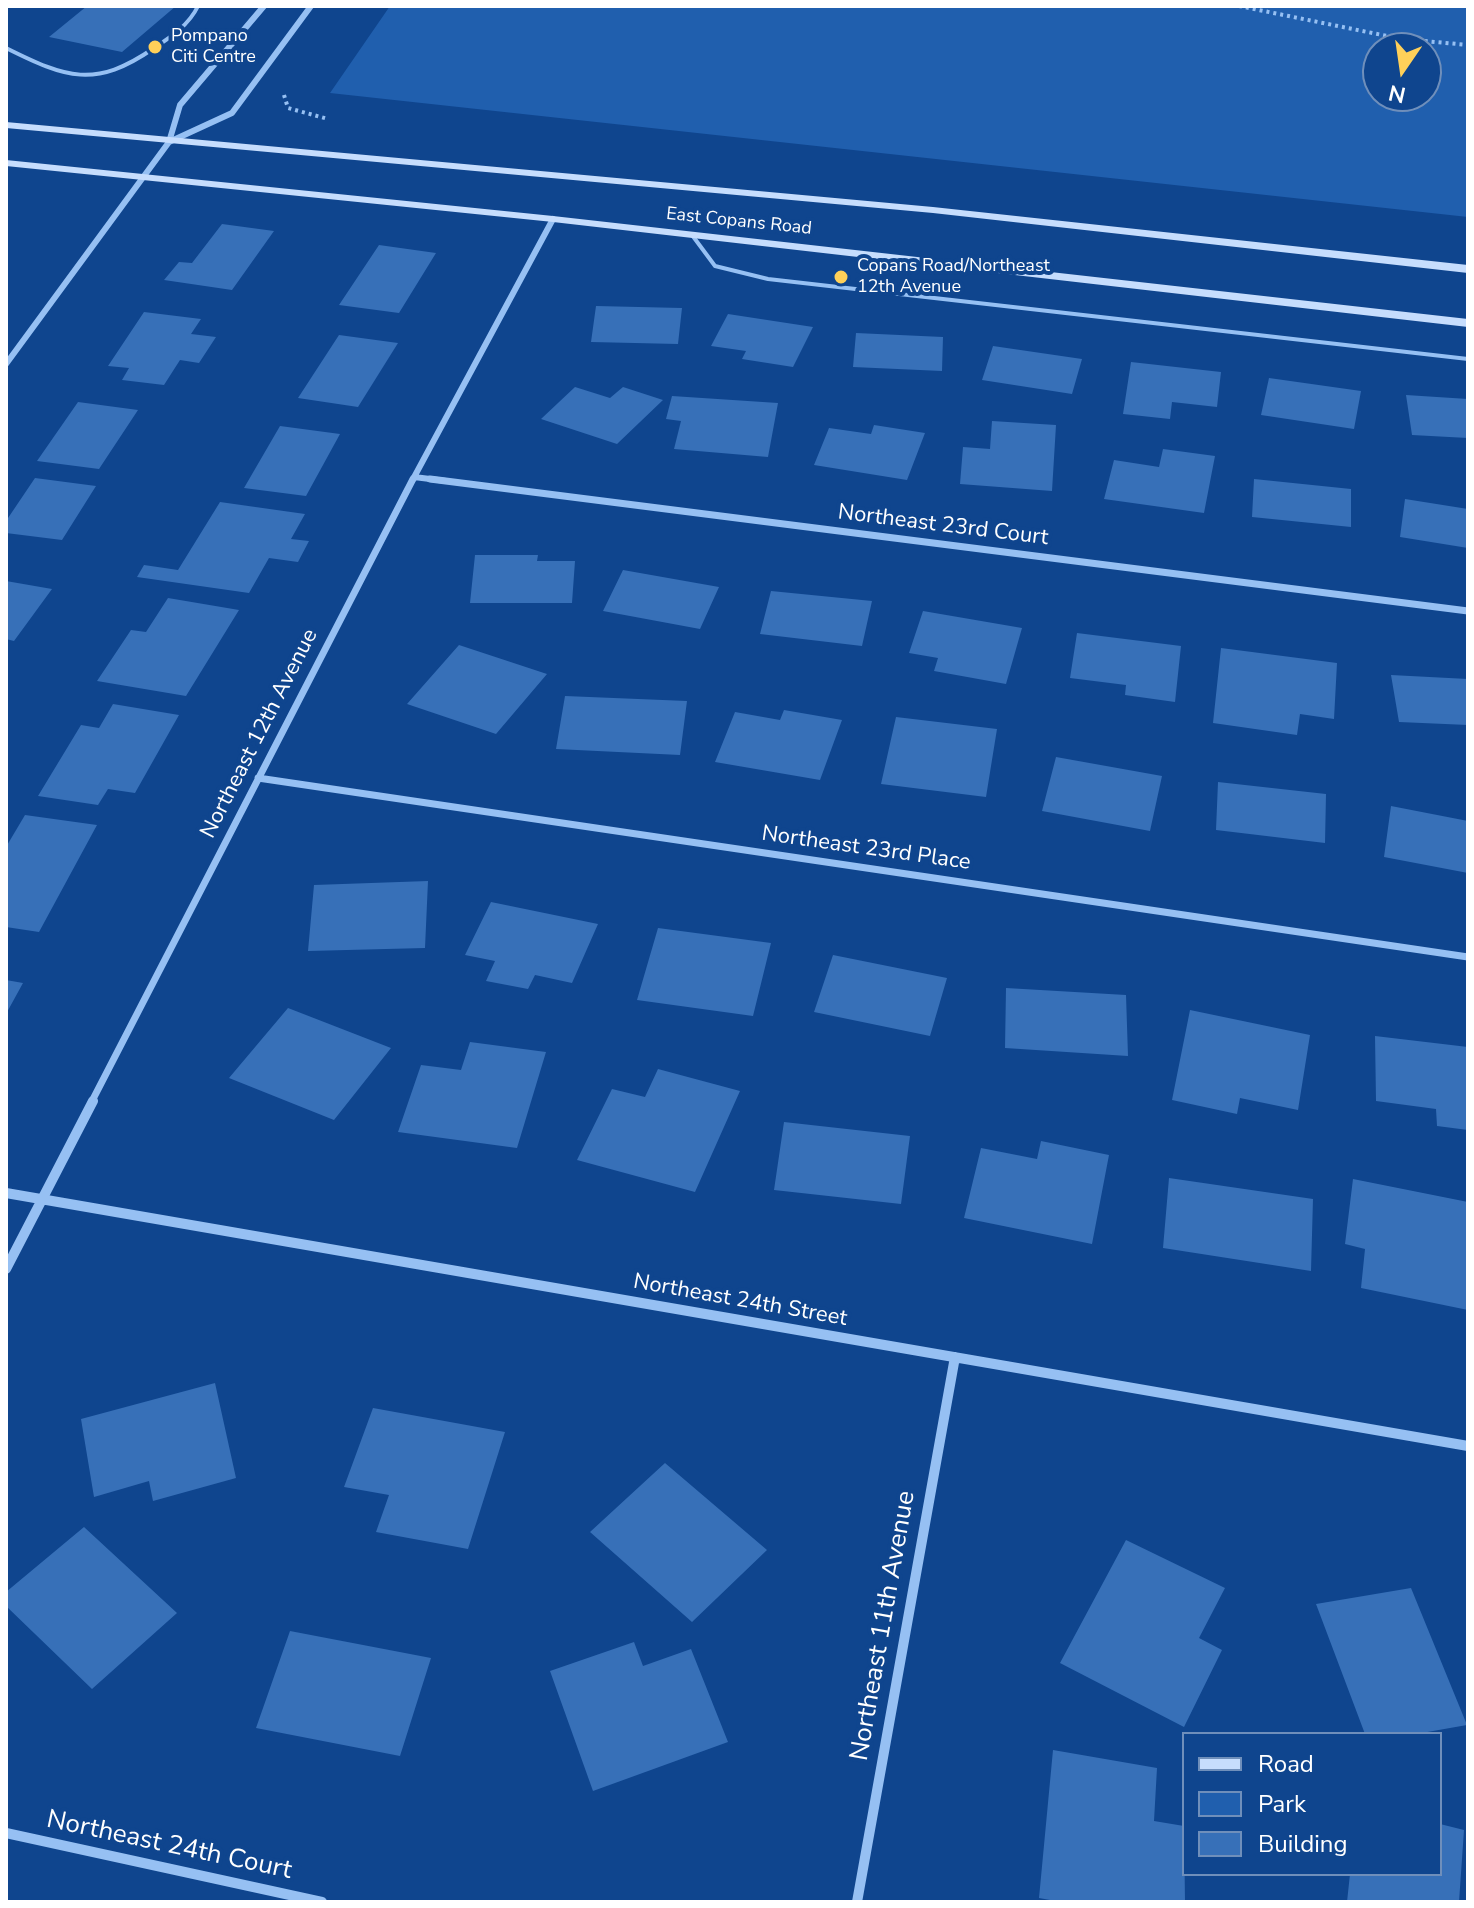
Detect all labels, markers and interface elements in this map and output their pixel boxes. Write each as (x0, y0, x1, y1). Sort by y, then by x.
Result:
place label: Pompano Citi Centre (171, 26, 256, 68)
north arrow (1362, 32, 1442, 112)
marker: Pompano Citi Centre (146, 38, 164, 56)
text: N (1386, 77, 1408, 110)
street label: East Copans Road (665, 204, 813, 240)
place label: Copans Road/Northeast 12th Avenue (857, 256, 1050, 298)
marker: Copans Road/Northeast 12th Avenue (832, 268, 850, 286)
street label: Northeast 23rd Court (836, 500, 1050, 552)
street label: Northeast 12th Avenue (196, 625, 324, 843)
street label: Northeast 23rd Place (760, 821, 972, 877)
street label: Northeast 24th Street (631, 1269, 849, 1333)
street label: Northeast 11th Avenue (845, 1489, 923, 1763)
legend (1182, 1732, 1442, 1876)
text: Road (1258, 1748, 1314, 1780)
text: Park (1258, 1788, 1306, 1820)
street label: Northeast 24th Court (44, 1805, 294, 1887)
text: Building (1258, 1828, 1348, 1860)

